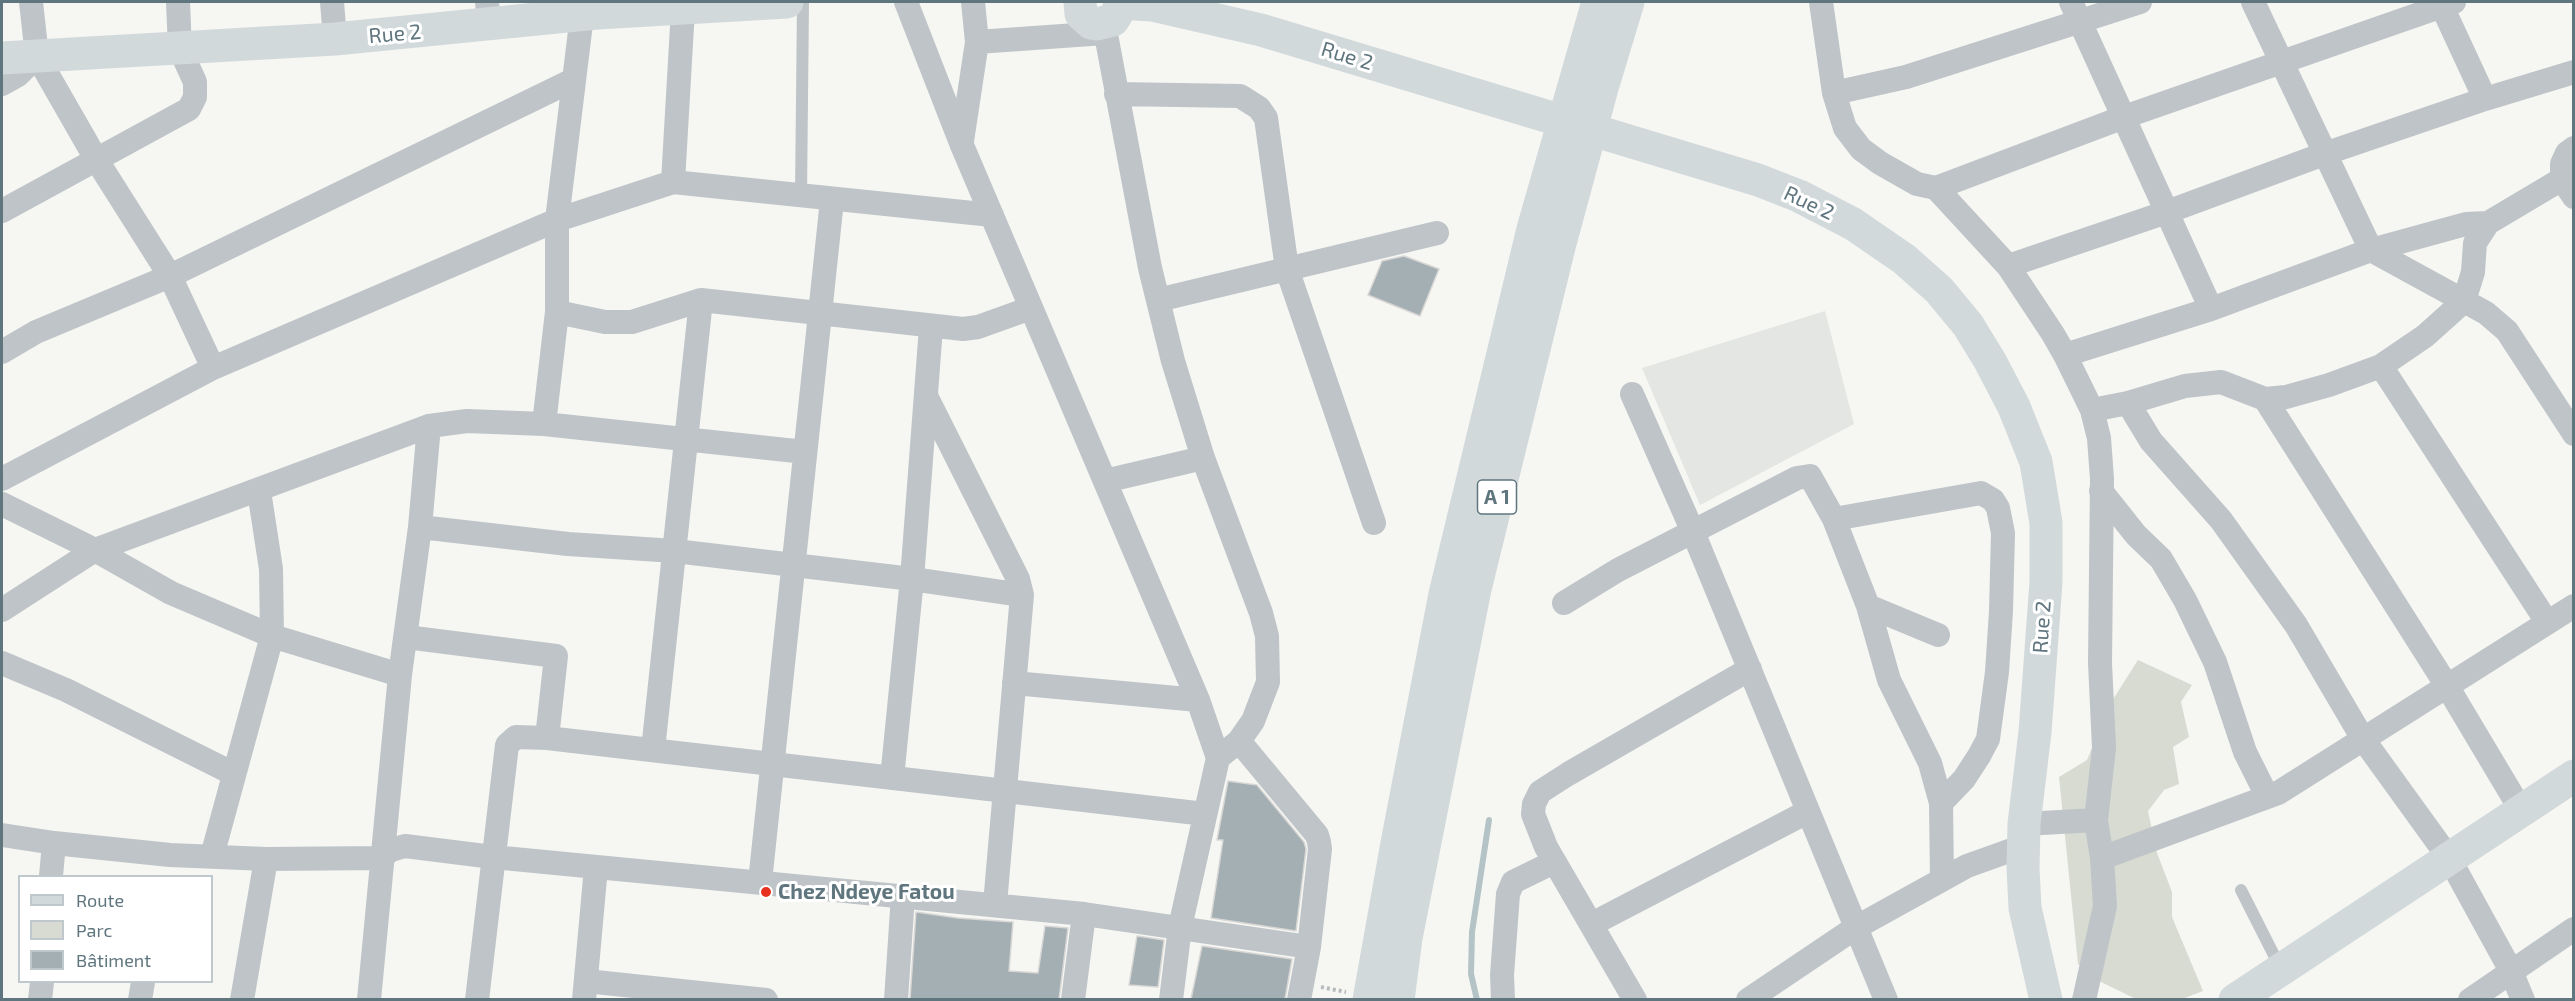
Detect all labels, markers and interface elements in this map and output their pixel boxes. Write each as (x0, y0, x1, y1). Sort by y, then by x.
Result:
street label: Rue 2 (368, 19, 422, 49)
street label: Rue 2 (1318, 36, 1376, 76)
street label: Rue 2 (1780, 180, 1838, 226)
road number: A 1 (1478, 480, 1516, 514)
street label: Rue 2 (2028, 600, 2056, 654)
legend (18, 875, 213, 983)
place label: Chez Ndeye Fatou (778, 879, 955, 905)
marker: Chez Ndeye Fatou (759, 885, 773, 899)
text: Route (76, 889, 124, 911)
text: Parc (76, 919, 112, 941)
text: Bâtiment (76, 949, 151, 971)

